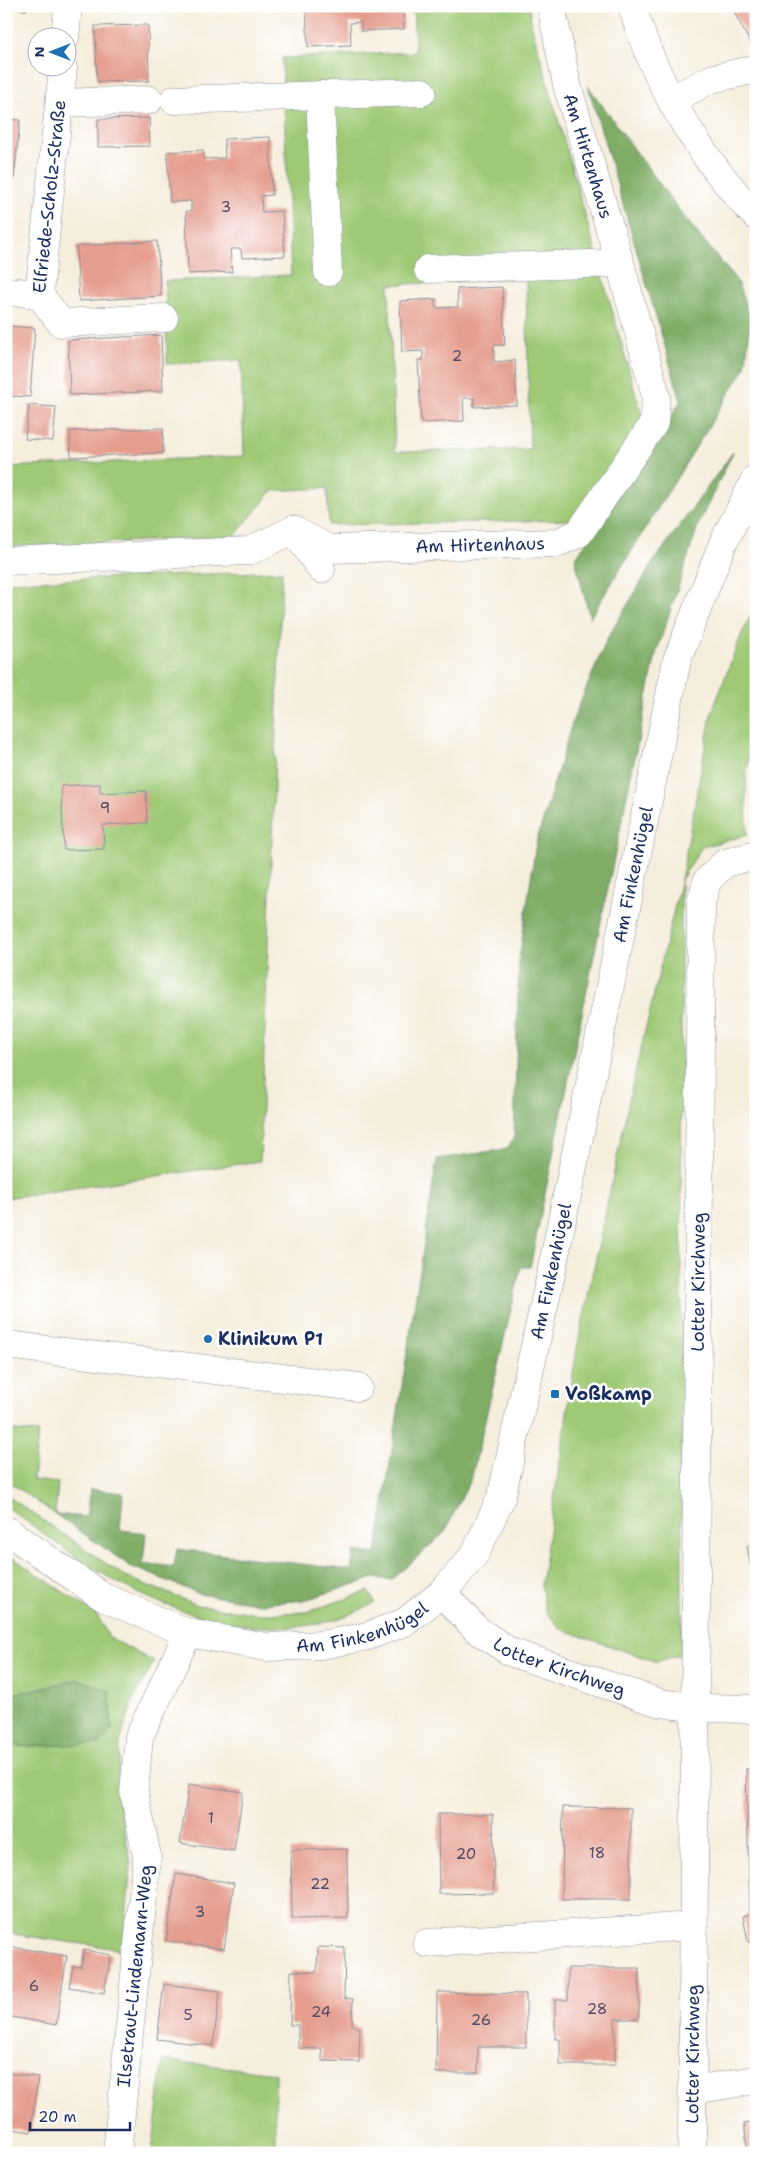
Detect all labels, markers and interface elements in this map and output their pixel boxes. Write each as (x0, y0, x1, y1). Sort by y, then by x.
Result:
north arrow (28, 28, 78, 78)
text: N (30, 46, 48, 58)
street label: Am Hirtenhaus (558, 90, 618, 222)
street label: Elfriede-Scholz-Straße (27, 99, 72, 294)
house number: 3 (221, 197, 231, 217)
house number: 2 (452, 346, 462, 366)
street label: Am Hirtenhaus (415, 531, 545, 559)
house number: 9 (100, 798, 110, 818)
street label: Am Finkenhügel (607, 804, 659, 945)
street label: Am Finkenhügel (525, 1200, 577, 1342)
street label: Lotter Kirchweg (686, 1212, 711, 1352)
place label: Klinikum P1 (218, 1327, 323, 1351)
marker: Klinikum P1 (202, 1333, 214, 1345)
place label: Voßkamp (565, 1382, 652, 1406)
marker: Voßkamp (549, 1388, 561, 1400)
street label: Am Finkenhügel (296, 1596, 434, 1658)
street label: Lotter Kirchweg (488, 1632, 629, 1702)
house number: 1 (208, 1808, 214, 1828)
house number: 18 (589, 1843, 605, 1863)
house number: 20 (456, 1844, 476, 1864)
street label: Ilsetraut-Lindemann-Weg (112, 1863, 158, 2088)
house number: 22 (310, 1874, 330, 1894)
house number: 3 (195, 1902, 205, 1922)
house number: 6 (29, 1976, 39, 1996)
street label: Lotter Kirchweg (680, 1984, 705, 2124)
house number: 28 (587, 1999, 607, 2019)
house number: 24 (311, 2002, 331, 2022)
house number: 5 (183, 2005, 193, 2025)
house number: 26 (471, 2010, 491, 2030)
scale bar (30, 2099, 130, 2131)
text: 20 m (38, 2107, 77, 2127)

